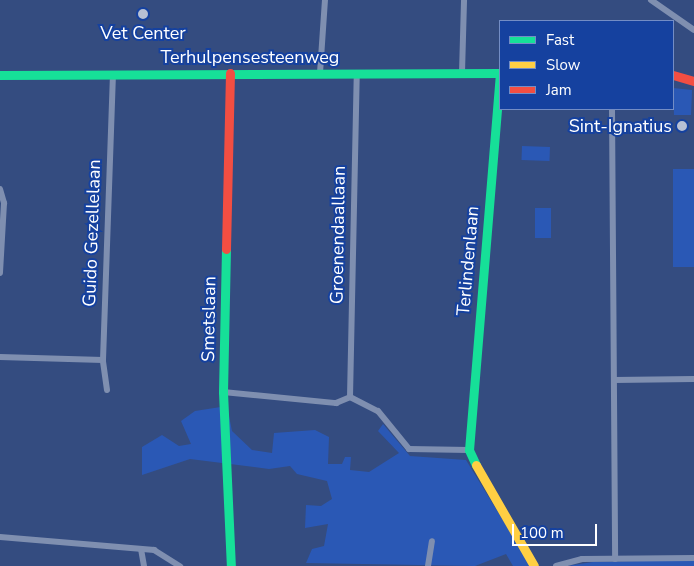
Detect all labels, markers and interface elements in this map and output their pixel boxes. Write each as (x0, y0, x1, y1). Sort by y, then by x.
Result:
marker: Vet Center (137, 8, 149, 20)
legend (499, 20, 674, 110)
place label: Vet Center (100, 22, 186, 44)
text: Fast (546, 30, 574, 50)
street label: Terhulpensesteenweg (161, 46, 339, 68)
text: Slow (546, 55, 580, 75)
text: Jam (546, 80, 572, 100)
place label: Sint-Ignatius (569, 115, 672, 137)
marker: Sint-Ignatius (676, 120, 688, 132)
street label: Guido Gezellelaan (79, 159, 105, 307)
street label: Groenendaallaan (326, 166, 350, 304)
street label: Terlindenlaan (452, 205, 484, 317)
street label: Smetslaan (197, 276, 221, 362)
scale bar (514, 514, 599, 546)
text: 100 m (520, 523, 564, 543)

